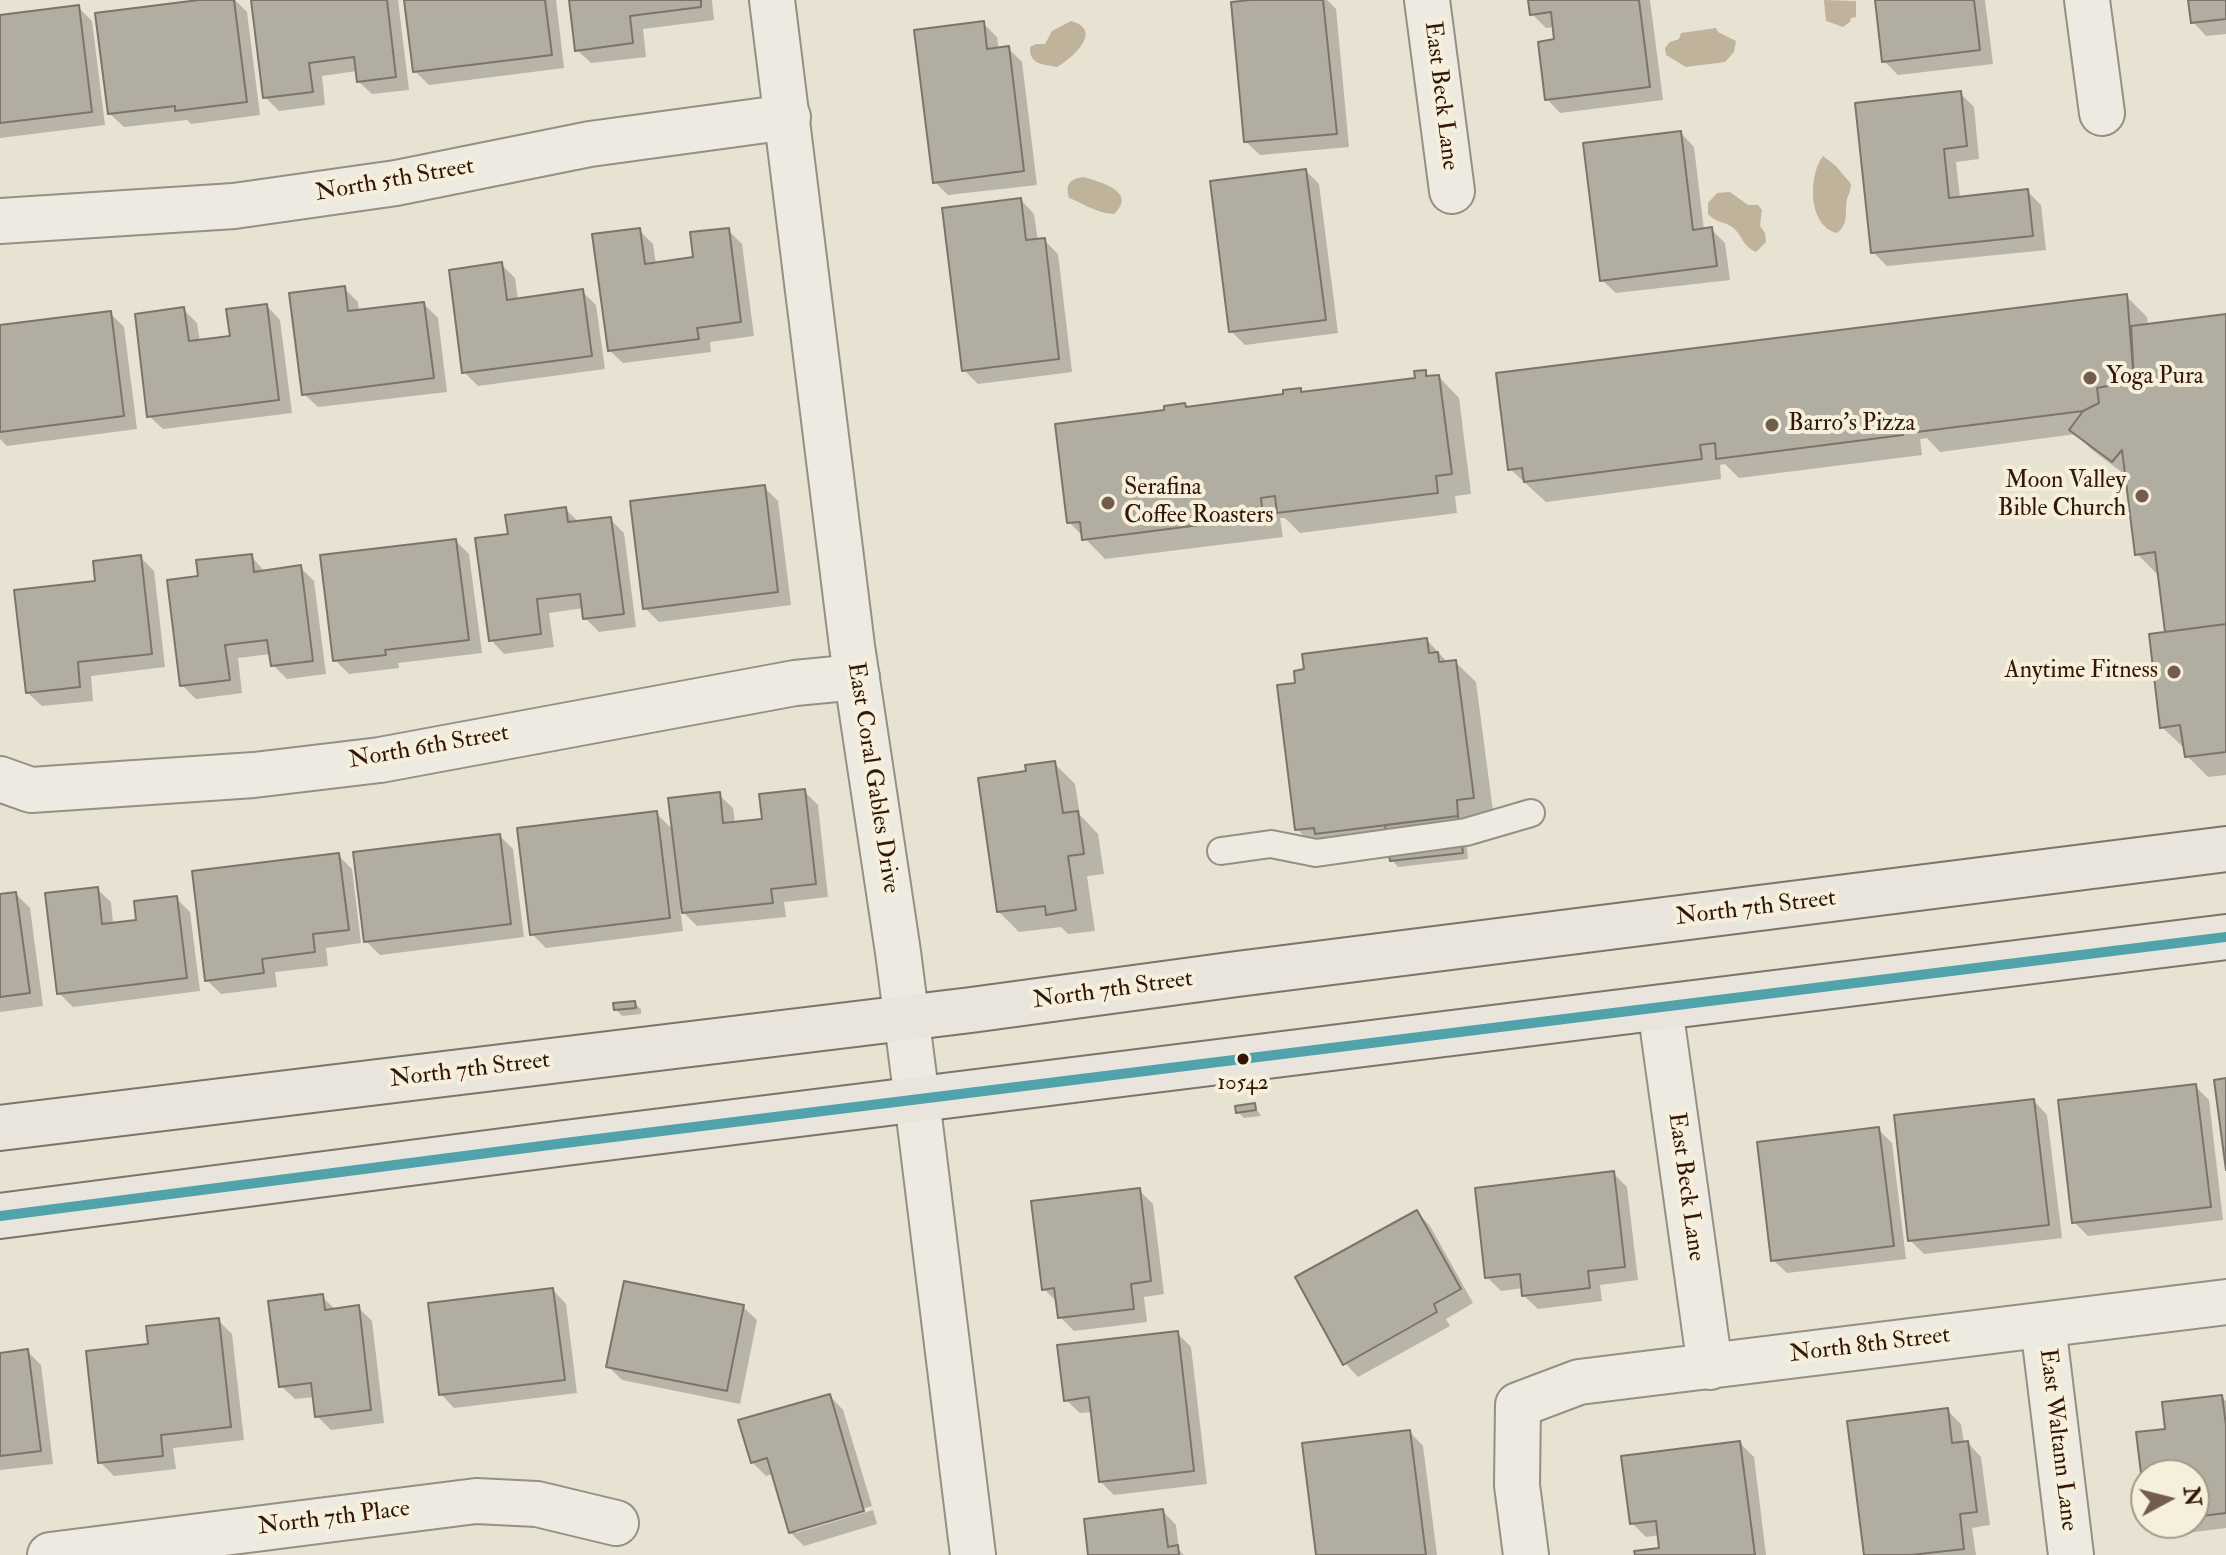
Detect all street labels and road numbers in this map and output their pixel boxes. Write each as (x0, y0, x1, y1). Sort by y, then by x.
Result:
street label: East Beck Lane (1417, 20, 1463, 172)
street label: North 5th Street (313, 153, 477, 209)
street label: East Coral Gables Drive (840, 661, 904, 895)
street label: North 6th Street (347, 720, 511, 776)
street label: North 7th Street (1674, 885, 1838, 933)
street label: North 7th Street (1031, 966, 1195, 1016)
street label: North 7th Street (388, 1047, 552, 1095)
street label: East Beck Lane (1660, 1111, 1710, 1263)
street label: North 8th Street (1788, 1322, 1952, 1370)
street label: East Waltann Lane (2032, 1347, 2082, 1533)
street label: North 7th Place (256, 1495, 412, 1543)

